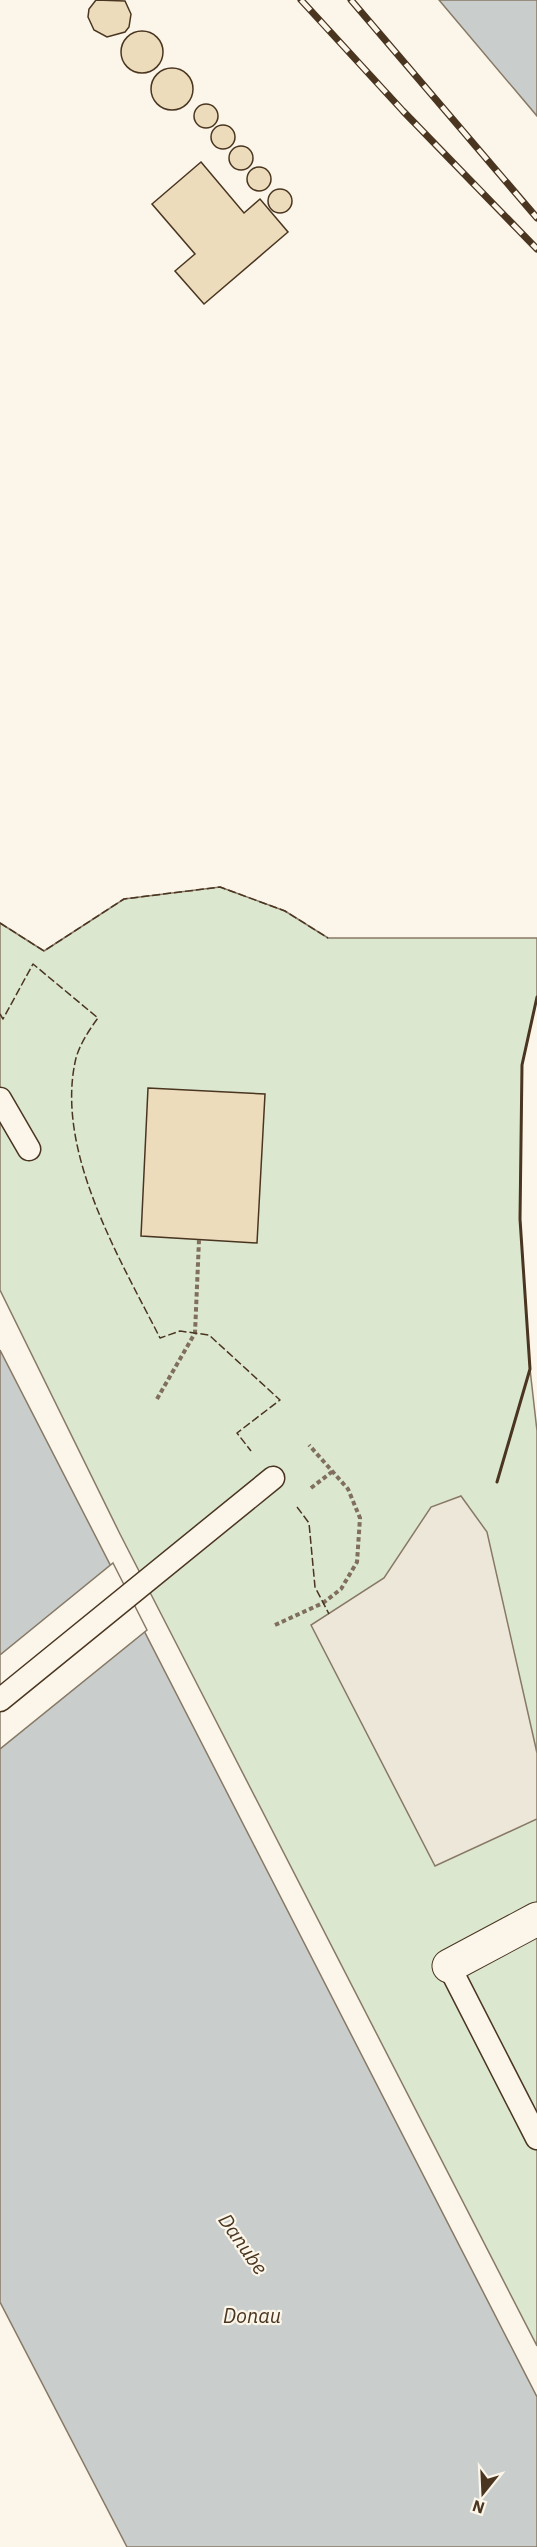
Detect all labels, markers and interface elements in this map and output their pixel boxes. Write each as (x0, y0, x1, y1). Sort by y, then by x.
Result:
water label: Danube (213, 2208, 274, 2280)
water label: Donau (223, 2302, 281, 2329)
north arrow (453, 2463, 513, 2523)
text: N (470, 2496, 487, 2519)

